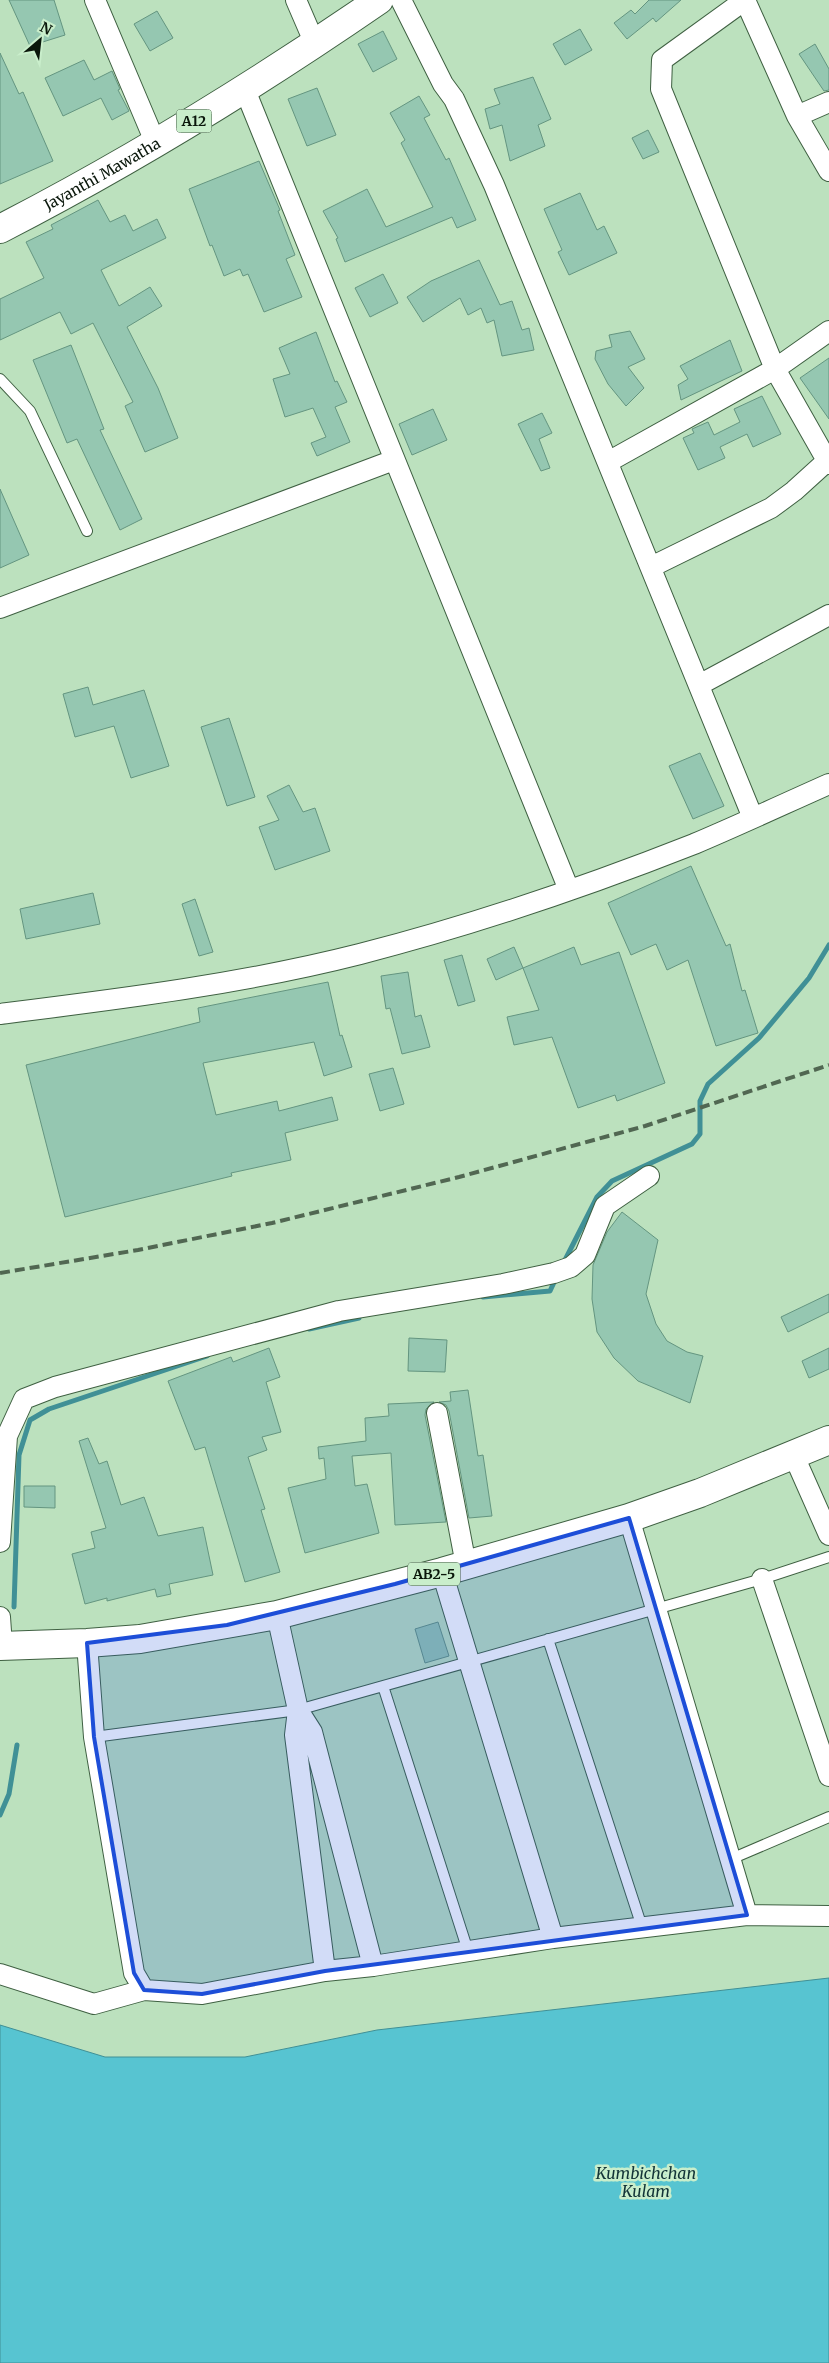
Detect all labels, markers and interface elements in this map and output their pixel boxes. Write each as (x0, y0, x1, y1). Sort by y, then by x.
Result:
north arrow (15, 15, 65, 65)
text: N (37, 18, 55, 39)
road number: A12 (176, 110, 212, 132)
street label: Jayanthi Mawatha (40, 133, 163, 214)
road number: AB2-5 (408, 1562, 460, 1586)
water label: Kumbichchan Kulam (595, 2163, 696, 2201)

